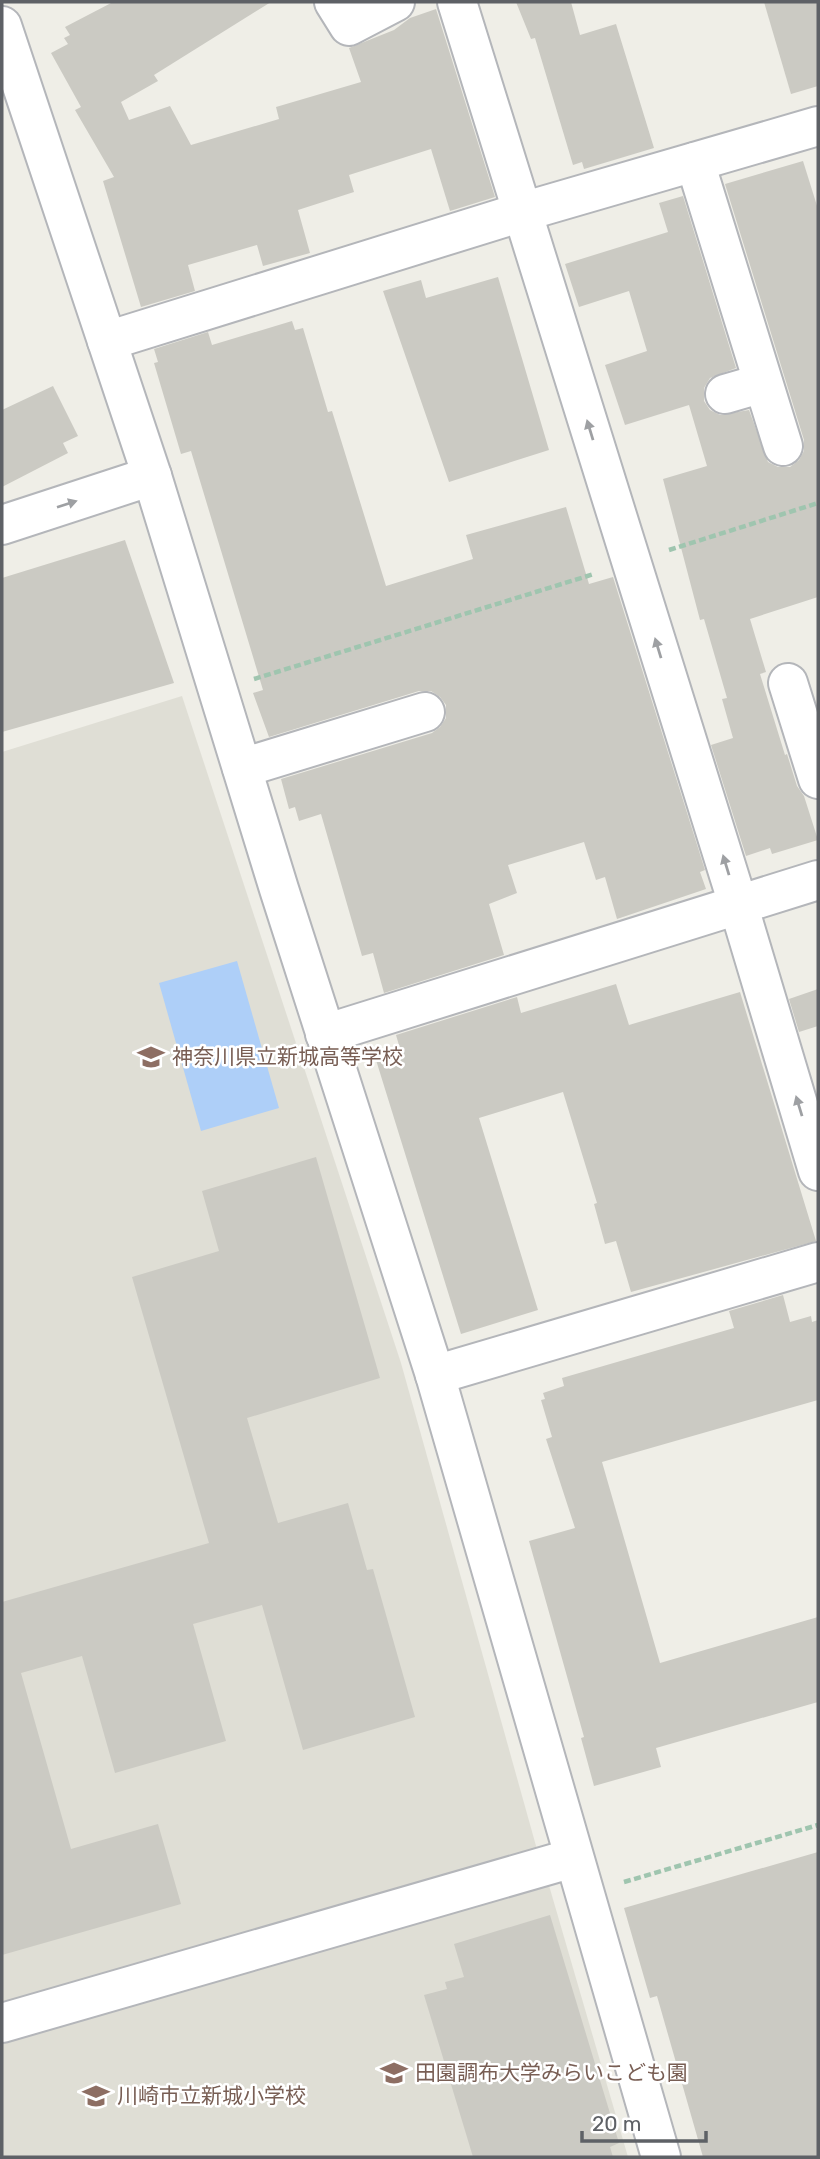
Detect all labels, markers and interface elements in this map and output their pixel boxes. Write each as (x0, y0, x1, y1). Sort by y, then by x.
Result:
one-way arrow (585, 420, 595, 441)
one-way arrow (56, 499, 77, 509)
one-way arrow (653, 637, 663, 658)
one-way arrow (720, 854, 731, 875)
school or university icon: 神奈川県立新城高等学校 (136, 1042, 166, 1072)
place label: 神奈川県立新城高等学校 (172, 1044, 403, 1069)
one-way arrow (793, 1095, 803, 1116)
school or university icon: 田園調布大学みらいこども園 (379, 2058, 409, 2088)
place label: 田園調布大学みらいこども園 (415, 2060, 688, 2085)
school or university icon: 川崎市立新城小学校 (81, 2081, 111, 2111)
place label: 川崎市立新城小学校 (117, 2083, 306, 2108)
scale bar (582, 2100, 706, 2144)
text: 20 m (592, 2111, 641, 2136)

